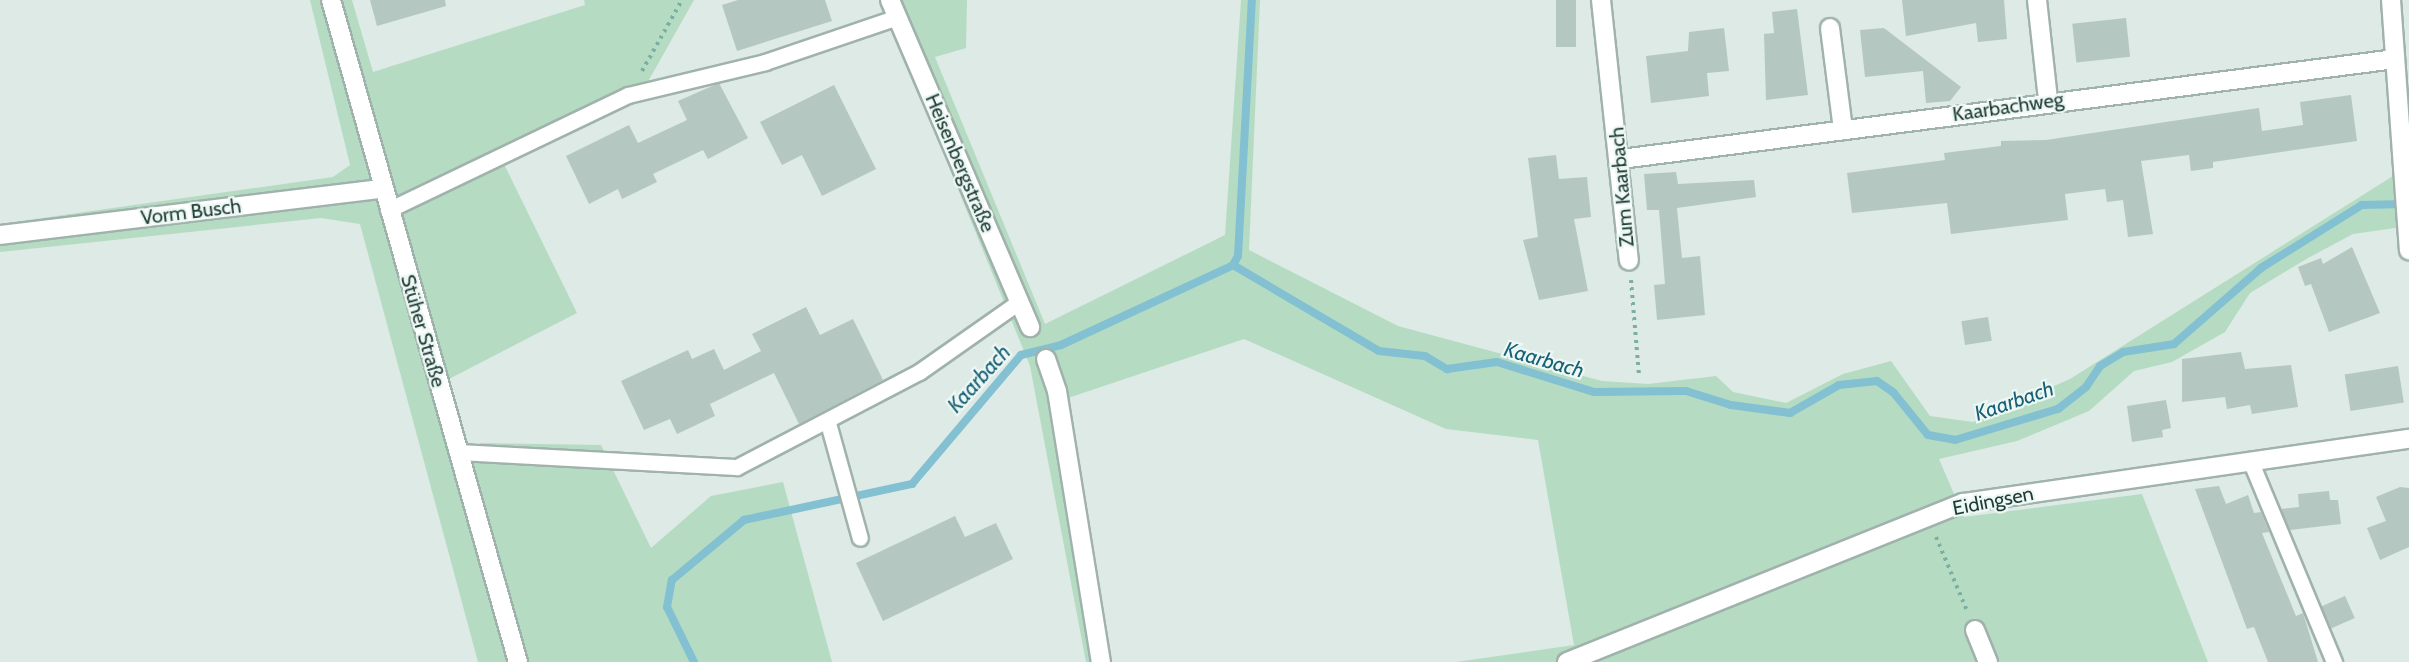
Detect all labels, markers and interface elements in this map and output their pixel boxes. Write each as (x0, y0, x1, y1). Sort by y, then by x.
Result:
street label: Kaarbachweg (1951, 87, 2065, 127)
street label: Heisenbergstraße (920, 90, 1000, 236)
street label: Zum Kaarbach (1605, 126, 1639, 248)
street label: Vorm Busch (139, 194, 243, 230)
street label: Stüher Straße (395, 272, 451, 390)
water label: Kaarbach (1501, 337, 1587, 383)
water label: Kaarbach (942, 340, 1016, 418)
water label: Kaarbach (1971, 376, 2057, 426)
street label: Eidingsen (1951, 481, 2035, 521)

